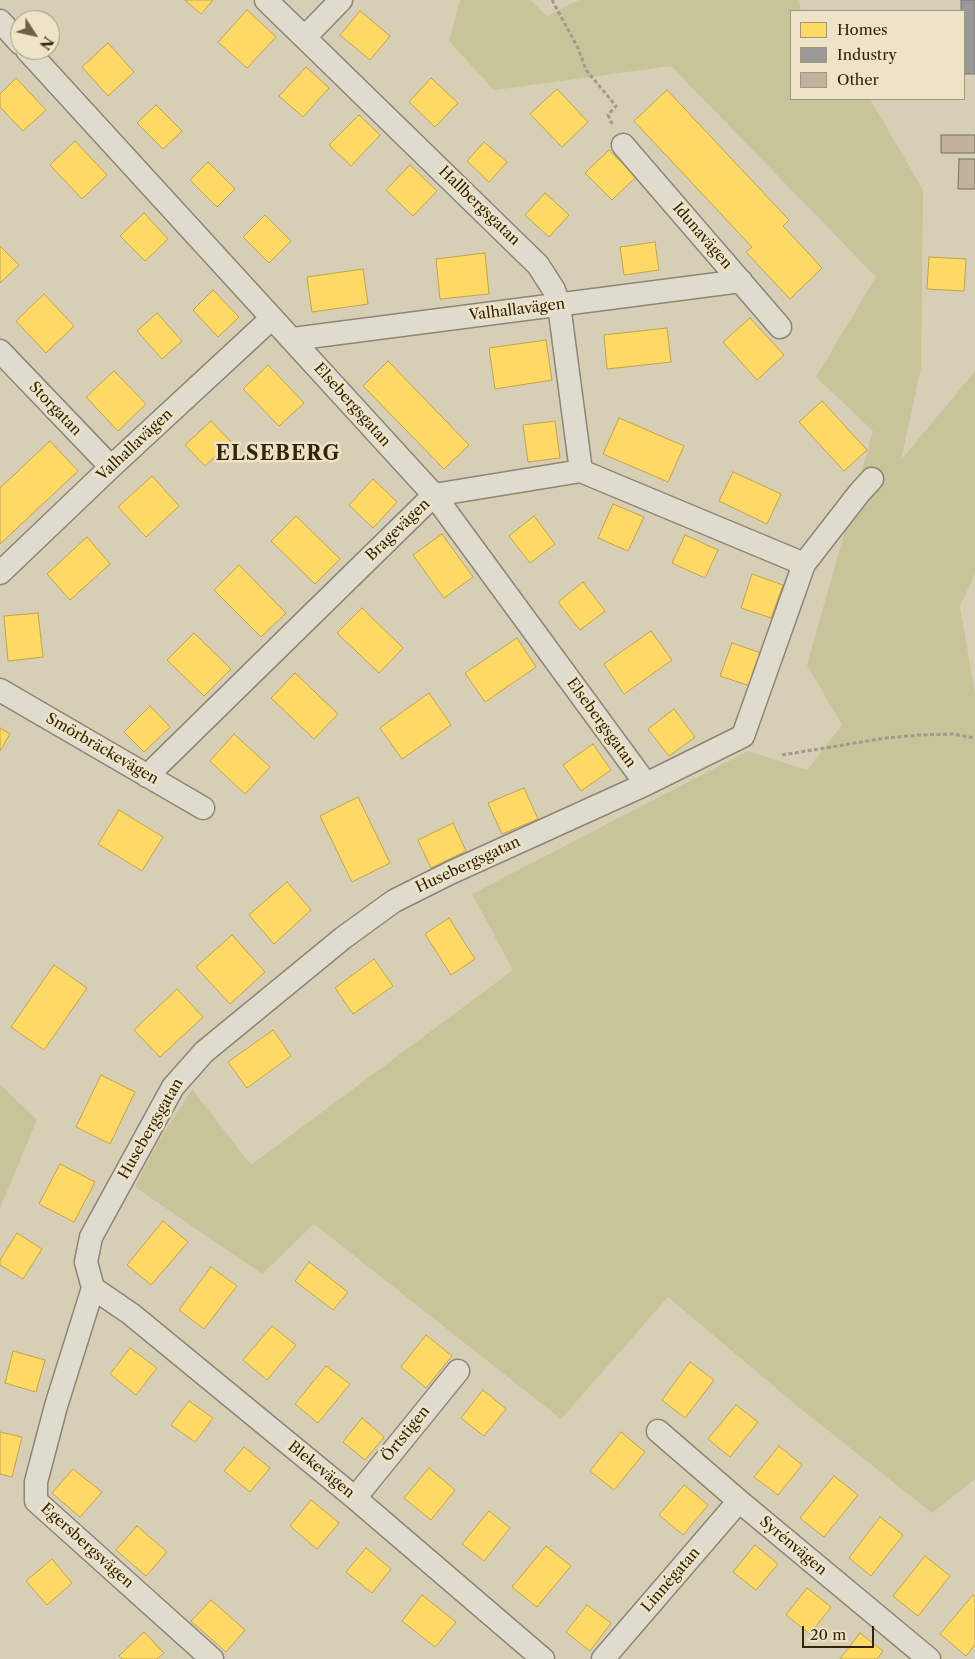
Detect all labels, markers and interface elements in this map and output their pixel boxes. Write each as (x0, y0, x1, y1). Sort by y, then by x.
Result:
north arrow (10, 10, 60, 60)
legend (790, 10, 965, 100)
text: Homes (837, 20, 888, 39)
text: N (36, 33, 57, 53)
text: Industry (837, 45, 897, 64)
text: Other (837, 70, 879, 89)
street label: Hallbergsgatan (435, 163, 523, 249)
street label: Idunavägen (668, 199, 736, 273)
street label: Valhallavägen (468, 295, 566, 325)
street label: Elsebergsgatan (310, 359, 394, 451)
street label: Storgatan (25, 378, 85, 440)
street label: Valhallavägen (93, 405, 177, 485)
district label: ELSEBERG (215, 442, 341, 466)
street label: Bragevägen (362, 495, 434, 565)
street label: Elsebergsgatan (562, 675, 640, 771)
street label: Smörbräckevägen (43, 709, 161, 789)
street label: Husebergsgatan (413, 833, 523, 897)
street label: Husebergsgatan (115, 1075, 187, 1183)
street label: Örtstigen (378, 1403, 434, 1465)
street label: Blekevägen (284, 1438, 358, 1502)
street label: Egersbergsvägen (37, 1500, 137, 1592)
street label: Syrénvägen (756, 1513, 830, 1579)
street label: Linnégatan (638, 1544, 704, 1616)
scale bar (805, 1616, 878, 1648)
text: 20 m (810, 1625, 846, 1644)

